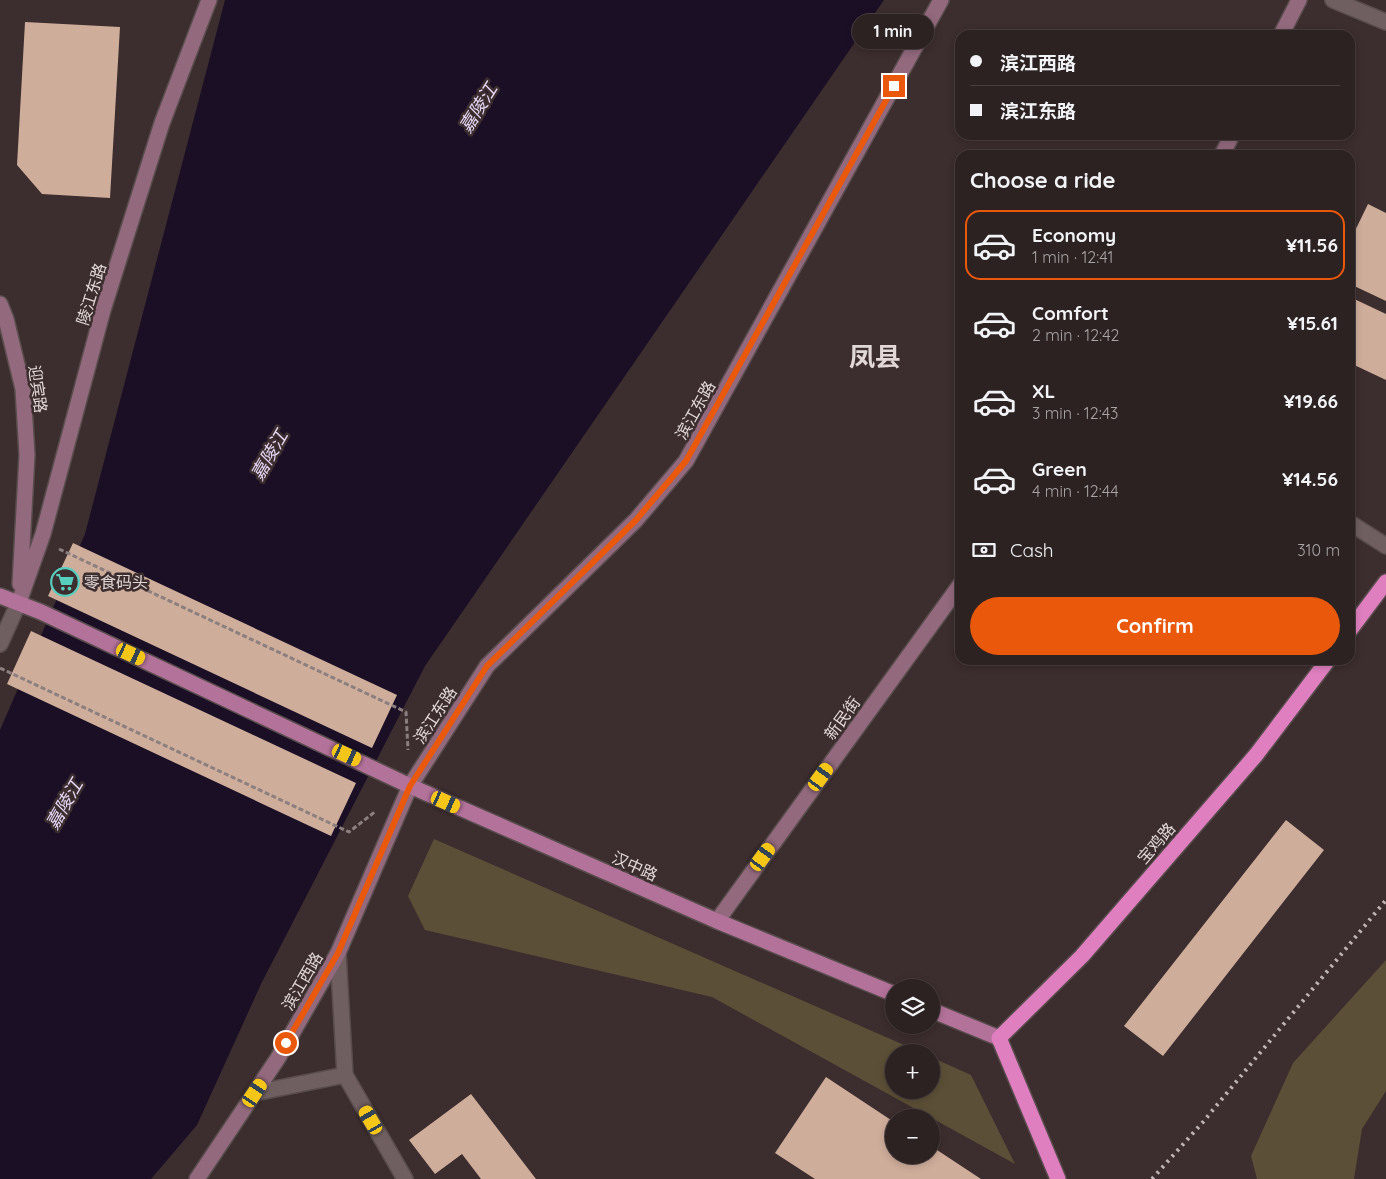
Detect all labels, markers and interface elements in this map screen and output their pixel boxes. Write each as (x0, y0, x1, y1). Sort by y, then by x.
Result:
callout: 1 min (853, 13, 935, 48)
text: 1 min (874, 21, 912, 41)
text: 滨江西路 (1000, 51, 1076, 75)
route end (883, 75, 905, 97)
water label: 嘉陵江 (454, 77, 503, 137)
text: 滨江东路 (1000, 99, 1076, 123)
text: Choose a ride (970, 166, 1115, 194)
icon: car (972, 223, 1017, 268)
text: Economy (1032, 223, 1116, 247)
text: ¥11.56 (1286, 233, 1338, 257)
text: 1 min · 12:41 (1032, 247, 1113, 267)
street label: 陵江东路 (72, 260, 110, 328)
icon: car (972, 301, 1017, 346)
text: Comfort (1032, 301, 1109, 325)
text: ¥15.61 (1287, 311, 1338, 335)
text: 2 min · 12:42 (1032, 325, 1119, 345)
district label: 凤县 (849, 340, 901, 373)
street label: 迎宾路 (25, 364, 51, 414)
street label: 滨江东路 (671, 377, 719, 443)
icon: car (972, 379, 1017, 424)
text: XL (1032, 379, 1055, 403)
text: ¥19.66 (1284, 389, 1338, 413)
text: 3 min · 12:43 (1032, 403, 1118, 423)
water label: 嘉陵江 (246, 424, 293, 484)
icon: car (972, 457, 1017, 502)
text: Green (1032, 457, 1087, 481)
text: ¥14.56 (1282, 467, 1338, 491)
text: 4 min · 12:44 (1032, 481, 1119, 501)
icon: cash (970, 536, 998, 564)
text: Cash (1010, 538, 1054, 562)
text: 310 m (1297, 540, 1340, 560)
supermarket icon: 零食码头 (50, 567, 80, 597)
place label: 零食码头 (84, 572, 148, 592)
button: Confirm (970, 597, 1340, 655)
car (114, 641, 147, 667)
street label: 滨江东路 (409, 683, 461, 747)
street label: 新民街 (820, 693, 864, 743)
car (330, 742, 363, 768)
car (806, 760, 835, 794)
water label: 嘉陵江 (41, 773, 88, 833)
car (429, 789, 462, 815)
street label: 宝鸡路 (1133, 818, 1179, 868)
car (748, 840, 777, 874)
street label: 汉中路 (609, 847, 661, 885)
street label: 滨江西路 (277, 948, 327, 1014)
map controls (885, 979, 940, 1164)
button: layers (885, 979, 940, 1034)
route start (275, 1032, 297, 1054)
button: + (885, 1044, 940, 1099)
car (240, 1076, 269, 1110)
car (357, 1103, 384, 1137)
button: − (885, 1109, 940, 1164)

